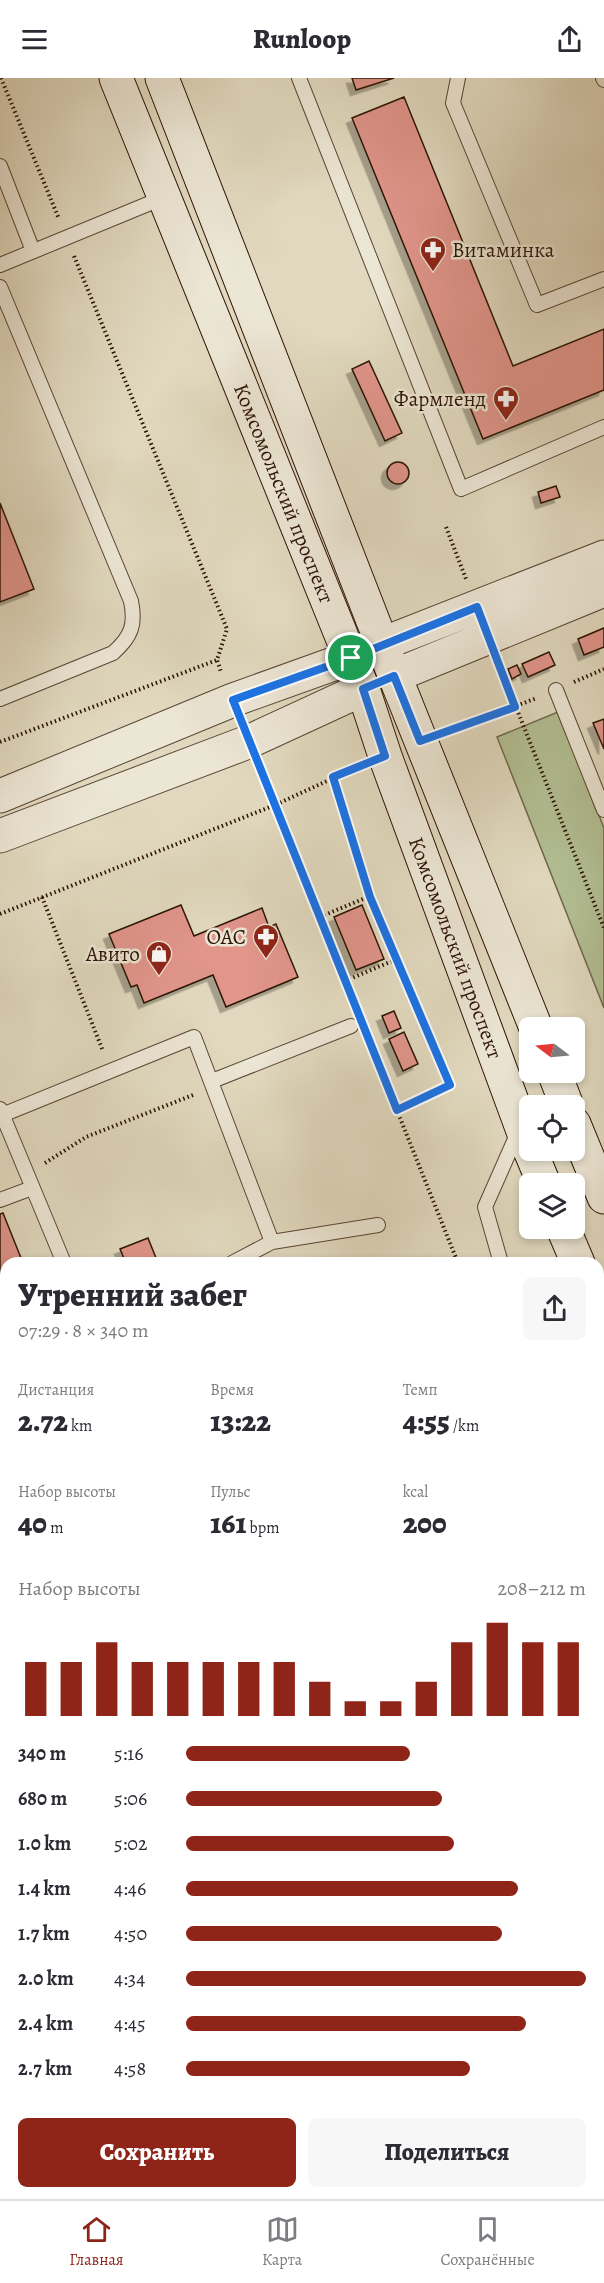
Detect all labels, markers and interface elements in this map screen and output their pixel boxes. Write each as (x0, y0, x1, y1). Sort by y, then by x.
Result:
text: Runloop (253, 21, 351, 57)
icon: menu (18, 23, 51, 56)
icon: share (553, 23, 586, 56)
pharmacy icon: Витаминка (418, 235, 448, 273)
place label: Витаминка (452, 236, 555, 264)
street label: Комсомольский проспект (227, 379, 341, 607)
pharmacy icon: Фармленд (491, 384, 521, 422)
place label: Фармленд (394, 385, 486, 413)
pin (325, 632, 376, 683)
icon: arrive (334, 641, 367, 674)
street label: Комсомольский проспект (402, 833, 509, 1063)
pharmacy icon: ОАС (251, 922, 281, 960)
place label: ОАС (206, 923, 246, 951)
shop icon: Авито (144, 939, 174, 977)
place label: Авито (85, 940, 140, 968)
north arrow (519, 1017, 585, 1083)
map controls (519, 1017, 585, 1239)
button: locate (519, 1095, 585, 1161)
button: layers (519, 1173, 585, 1239)
text: Утренний забег (18, 1272, 247, 1317)
button: share (523, 1277, 586, 1340)
text: 07:29 · 8 × 340 m (18, 1317, 149, 1344)
text: Дистанция (18, 1379, 94, 1401)
text: Время (210, 1379, 254, 1401)
text: Темп (403, 1379, 438, 1401)
text: 2.72 (18, 1401, 68, 1441)
text: 13:22 (210, 1401, 271, 1441)
text: 4:55 (403, 1401, 450, 1441)
text: km (68, 1415, 92, 1437)
text: /km (450, 1415, 479, 1437)
text: Набор высоты (18, 1481, 116, 1503)
text: Пульс (210, 1481, 250, 1503)
text: kcal (403, 1481, 428, 1503)
text: 40 (18, 1503, 47, 1543)
text: 161 (210, 1503, 246, 1543)
text: 200 (403, 1503, 447, 1543)
text: m (47, 1517, 63, 1539)
text: bpm (246, 1517, 279, 1539)
text: Набор высоты (18, 1575, 141, 1602)
text: 208–212 m (498, 1575, 586, 1602)
text: 340 m (18, 1740, 66, 1767)
text: 5:16 (114, 1740, 143, 1767)
text: 680 m (18, 1785, 67, 1812)
text: 5:06 (114, 1785, 147, 1812)
text: 1.0 km (18, 1830, 71, 1857)
text: 5:02 (114, 1830, 148, 1857)
text: 1.4 km (18, 1875, 71, 1902)
text: 4:46 (114, 1875, 146, 1902)
text: 1.7 km (18, 1920, 70, 1947)
text: 4:50 (114, 1920, 147, 1947)
text: 2.0 km (18, 1965, 74, 1992)
text: 4:34 (114, 1965, 145, 1992)
text: 2.4 km (18, 2010, 73, 2037)
text: 4:45 (114, 2010, 145, 2037)
text: 2.7 km (18, 2055, 72, 2082)
text: 4:58 (114, 2055, 146, 2082)
button: Сохранить (18, 2118, 296, 2187)
button: Поделиться (308, 2118, 586, 2187)
tab: Главная (69, 2213, 124, 2271)
tab: Карта (262, 2213, 302, 2271)
tab: Сохранённые (441, 2213, 535, 2271)

